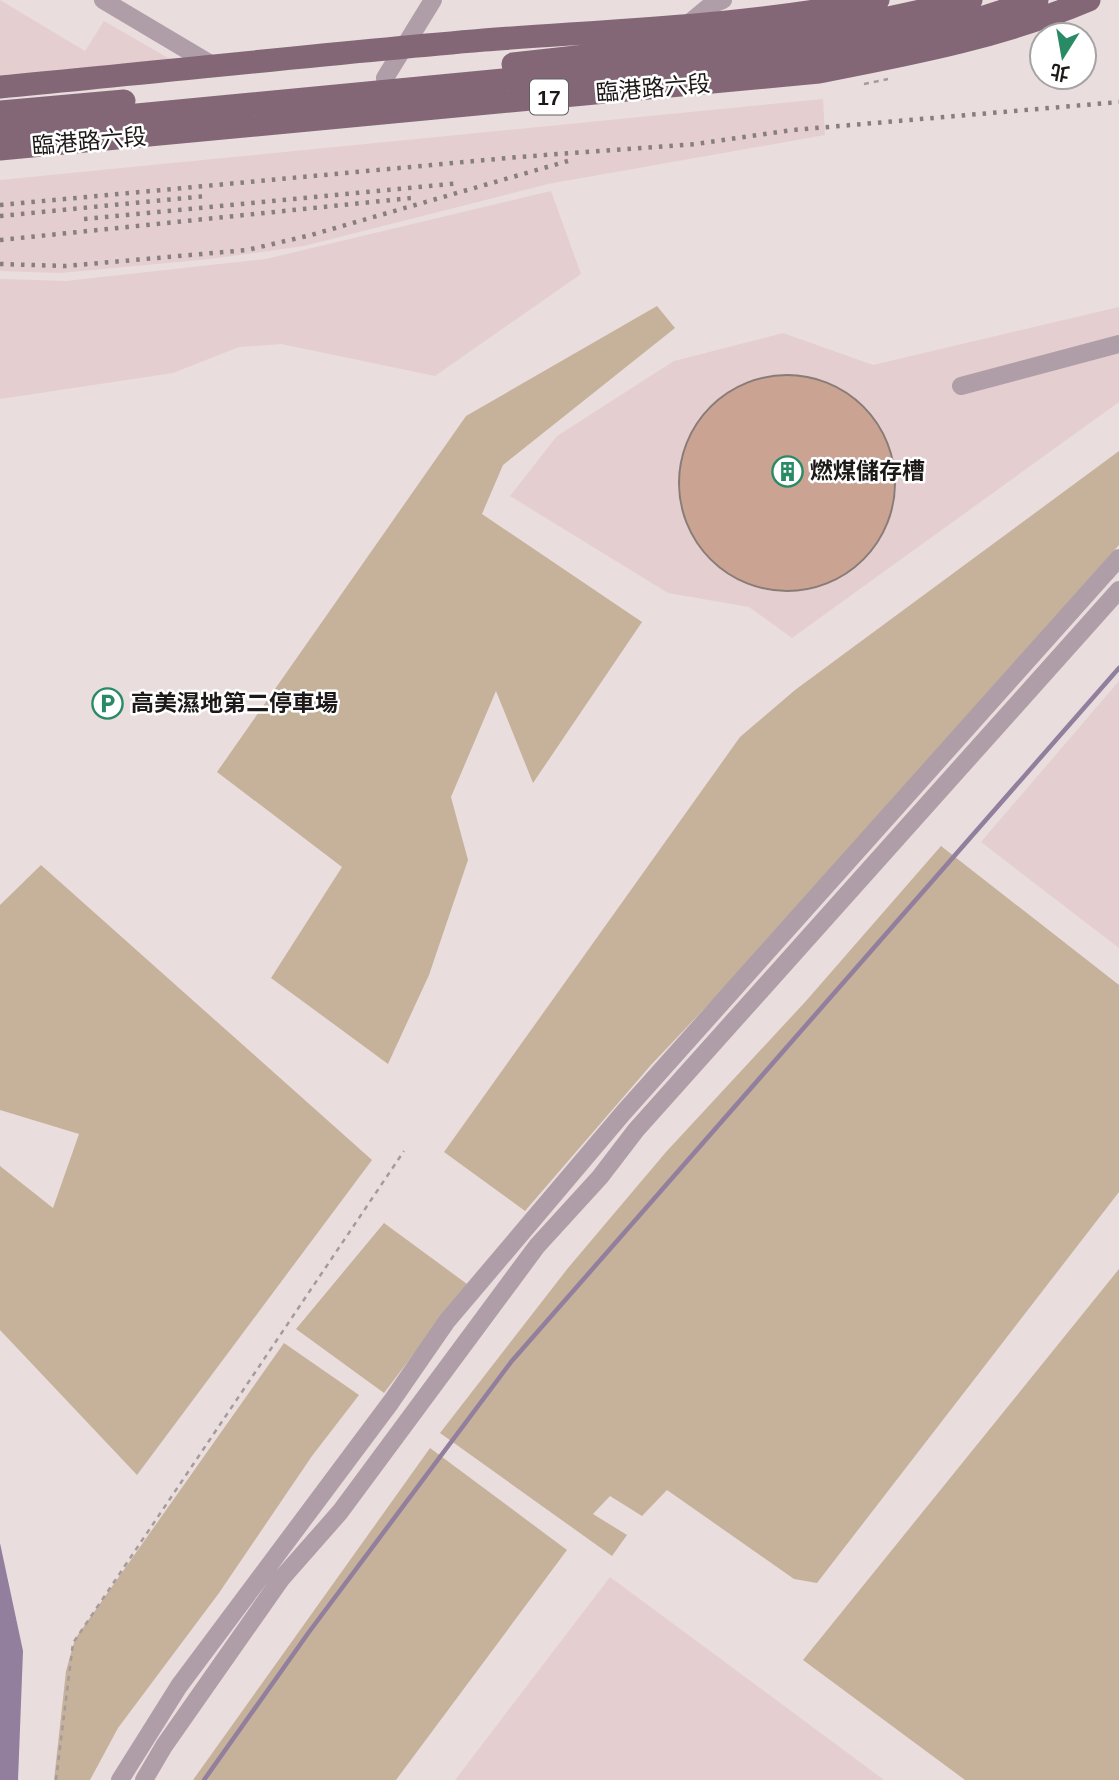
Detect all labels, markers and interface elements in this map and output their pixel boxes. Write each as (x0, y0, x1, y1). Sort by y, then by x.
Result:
north arrow (1028, 21, 1098, 91)
text: 北 (1049, 60, 1071, 84)
street label: 臨港路六段 (595, 70, 711, 106)
road number: 17 (530, 80, 568, 114)
street label: 臨港路六段 (31, 123, 147, 159)
building icon: 燃煤儲存槽 (770, 454, 804, 488)
place label: 燃煤儲存槽 (810, 458, 925, 484)
parking icon: 高美濕地第二停車場 (91, 686, 125, 720)
place label: 高美濕地第二停車場 (131, 690, 338, 716)

